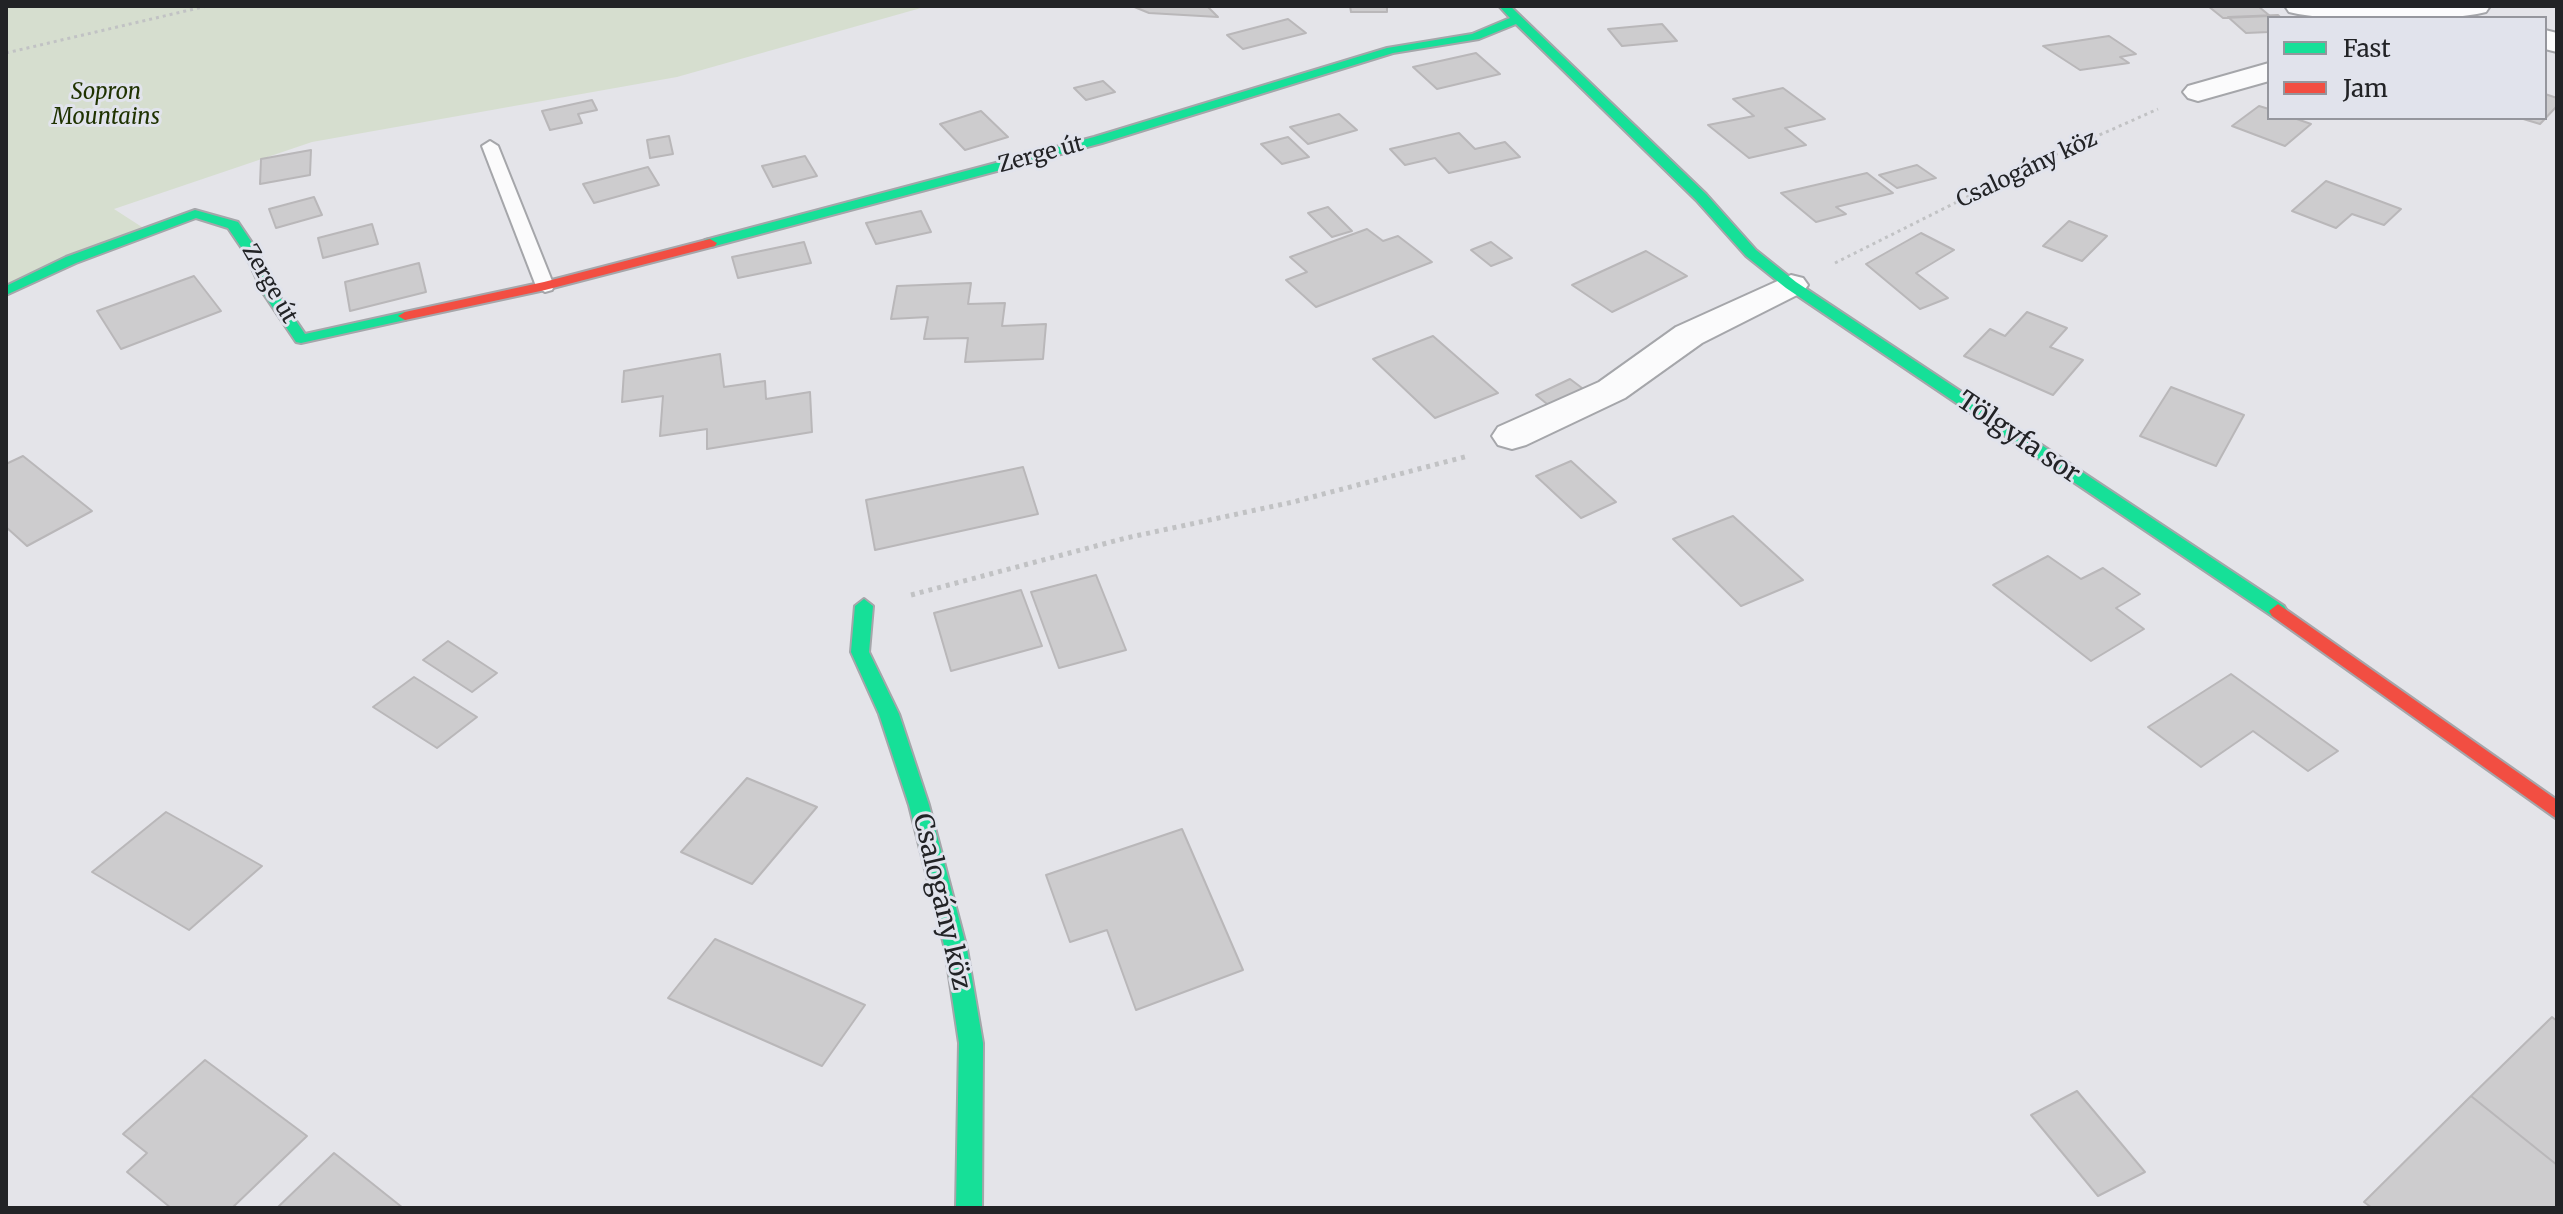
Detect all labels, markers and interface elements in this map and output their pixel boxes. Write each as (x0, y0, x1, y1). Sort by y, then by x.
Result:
legend (2267, 16, 2547, 120)
text: Fast (2343, 33, 2391, 64)
text: Jam (2343, 73, 2388, 104)
park label: Sopron Mountains (52, 80, 160, 132)
street label: Csalogány köz (1952, 126, 2102, 214)
street label: Zerge út (996, 131, 1086, 179)
street label: Zerge út (236, 240, 302, 328)
street label: Tölgyfa sor (1951, 386, 2085, 490)
street label: Csalogány köz (906, 811, 976, 993)

